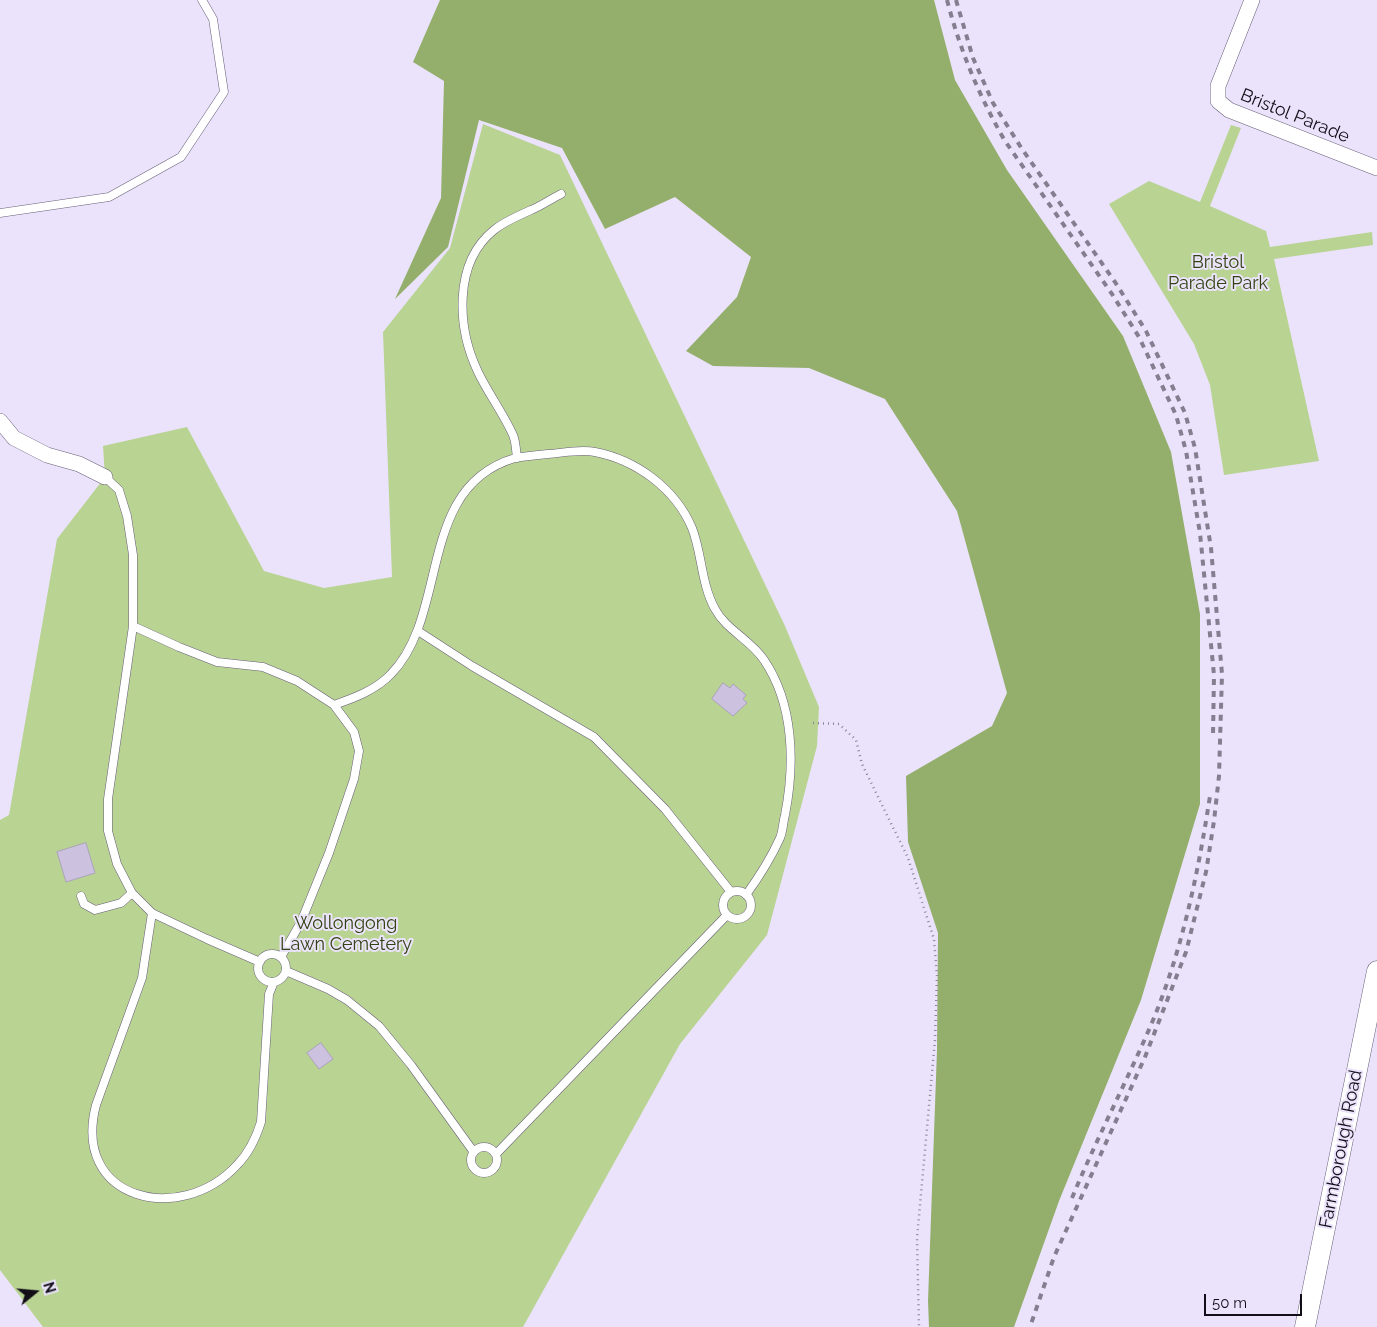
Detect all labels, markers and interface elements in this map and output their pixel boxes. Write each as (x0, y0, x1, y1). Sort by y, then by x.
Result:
street label: Bristol Parade (1237, 84, 1353, 148)
park label: Bristol Parade Park (1168, 252, 1268, 294)
park label: Wollongong Lawn Cemetery (280, 913, 412, 956)
street label: Farmborough Road (1315, 1068, 1367, 1230)
north arrow (10, 1267, 60, 1317)
text: N (40, 1280, 59, 1295)
scale bar (1207, 1284, 1304, 1316)
text: 50 m (1212, 1294, 1247, 1312)

